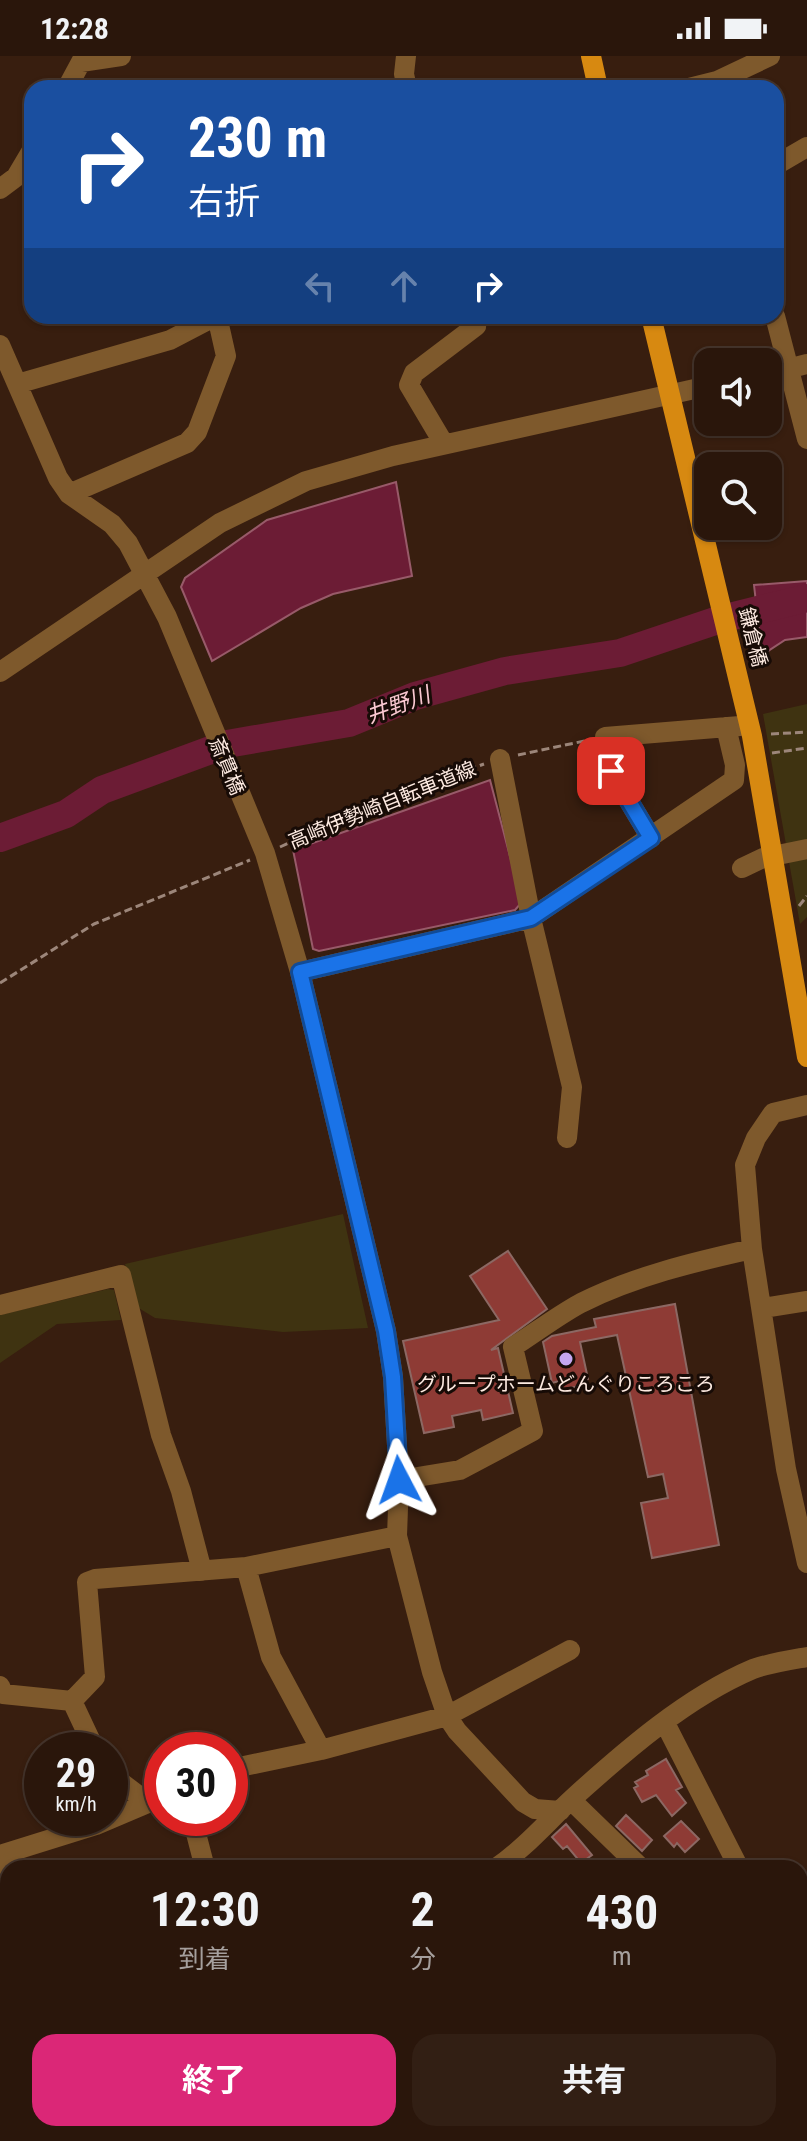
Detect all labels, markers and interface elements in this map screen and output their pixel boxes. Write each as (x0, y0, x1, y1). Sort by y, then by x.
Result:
text: 12:28 (40, 11, 109, 46)
text: 230 m (188, 105, 327, 171)
icon: right (56, 112, 160, 216)
text: 右折 (188, 181, 260, 223)
icon: left (298, 264, 342, 308)
icon: ahead (382, 264, 426, 308)
icon: right (466, 264, 510, 308)
map controls (694, 348, 782, 540)
button: sound (694, 348, 782, 436)
button: search (694, 452, 782, 540)
street label: 鎌倉橋 (734, 605, 772, 669)
water label: 井野川 (363, 681, 435, 728)
street label: 斎貫橋 (204, 734, 250, 798)
pin (577, 737, 645, 805)
icon: arrive (589, 749, 633, 793)
street label: 高崎伊勢崎自転車道線 (285, 756, 479, 854)
marker: グループホームどんぐりころころ (557, 1350, 575, 1368)
place label: グループホームどんぐりころころ (417, 1372, 715, 1396)
position arrow (357, 1438, 441, 1522)
speed limit sign: 30 (144, 1732, 248, 1836)
text: 29 (56, 1750, 96, 1797)
text: km/h (55, 1792, 97, 1816)
text: 12:30 (150, 1881, 260, 1938)
text: 2 (411, 1881, 435, 1938)
text: 430 (585, 1884, 658, 1941)
text: m (612, 1941, 632, 1971)
text: 到着 (179, 1944, 231, 1974)
text: 分 (410, 1944, 436, 1974)
button: 終了 (32, 2034, 396, 2126)
button: 共有 (412, 2034, 776, 2126)

